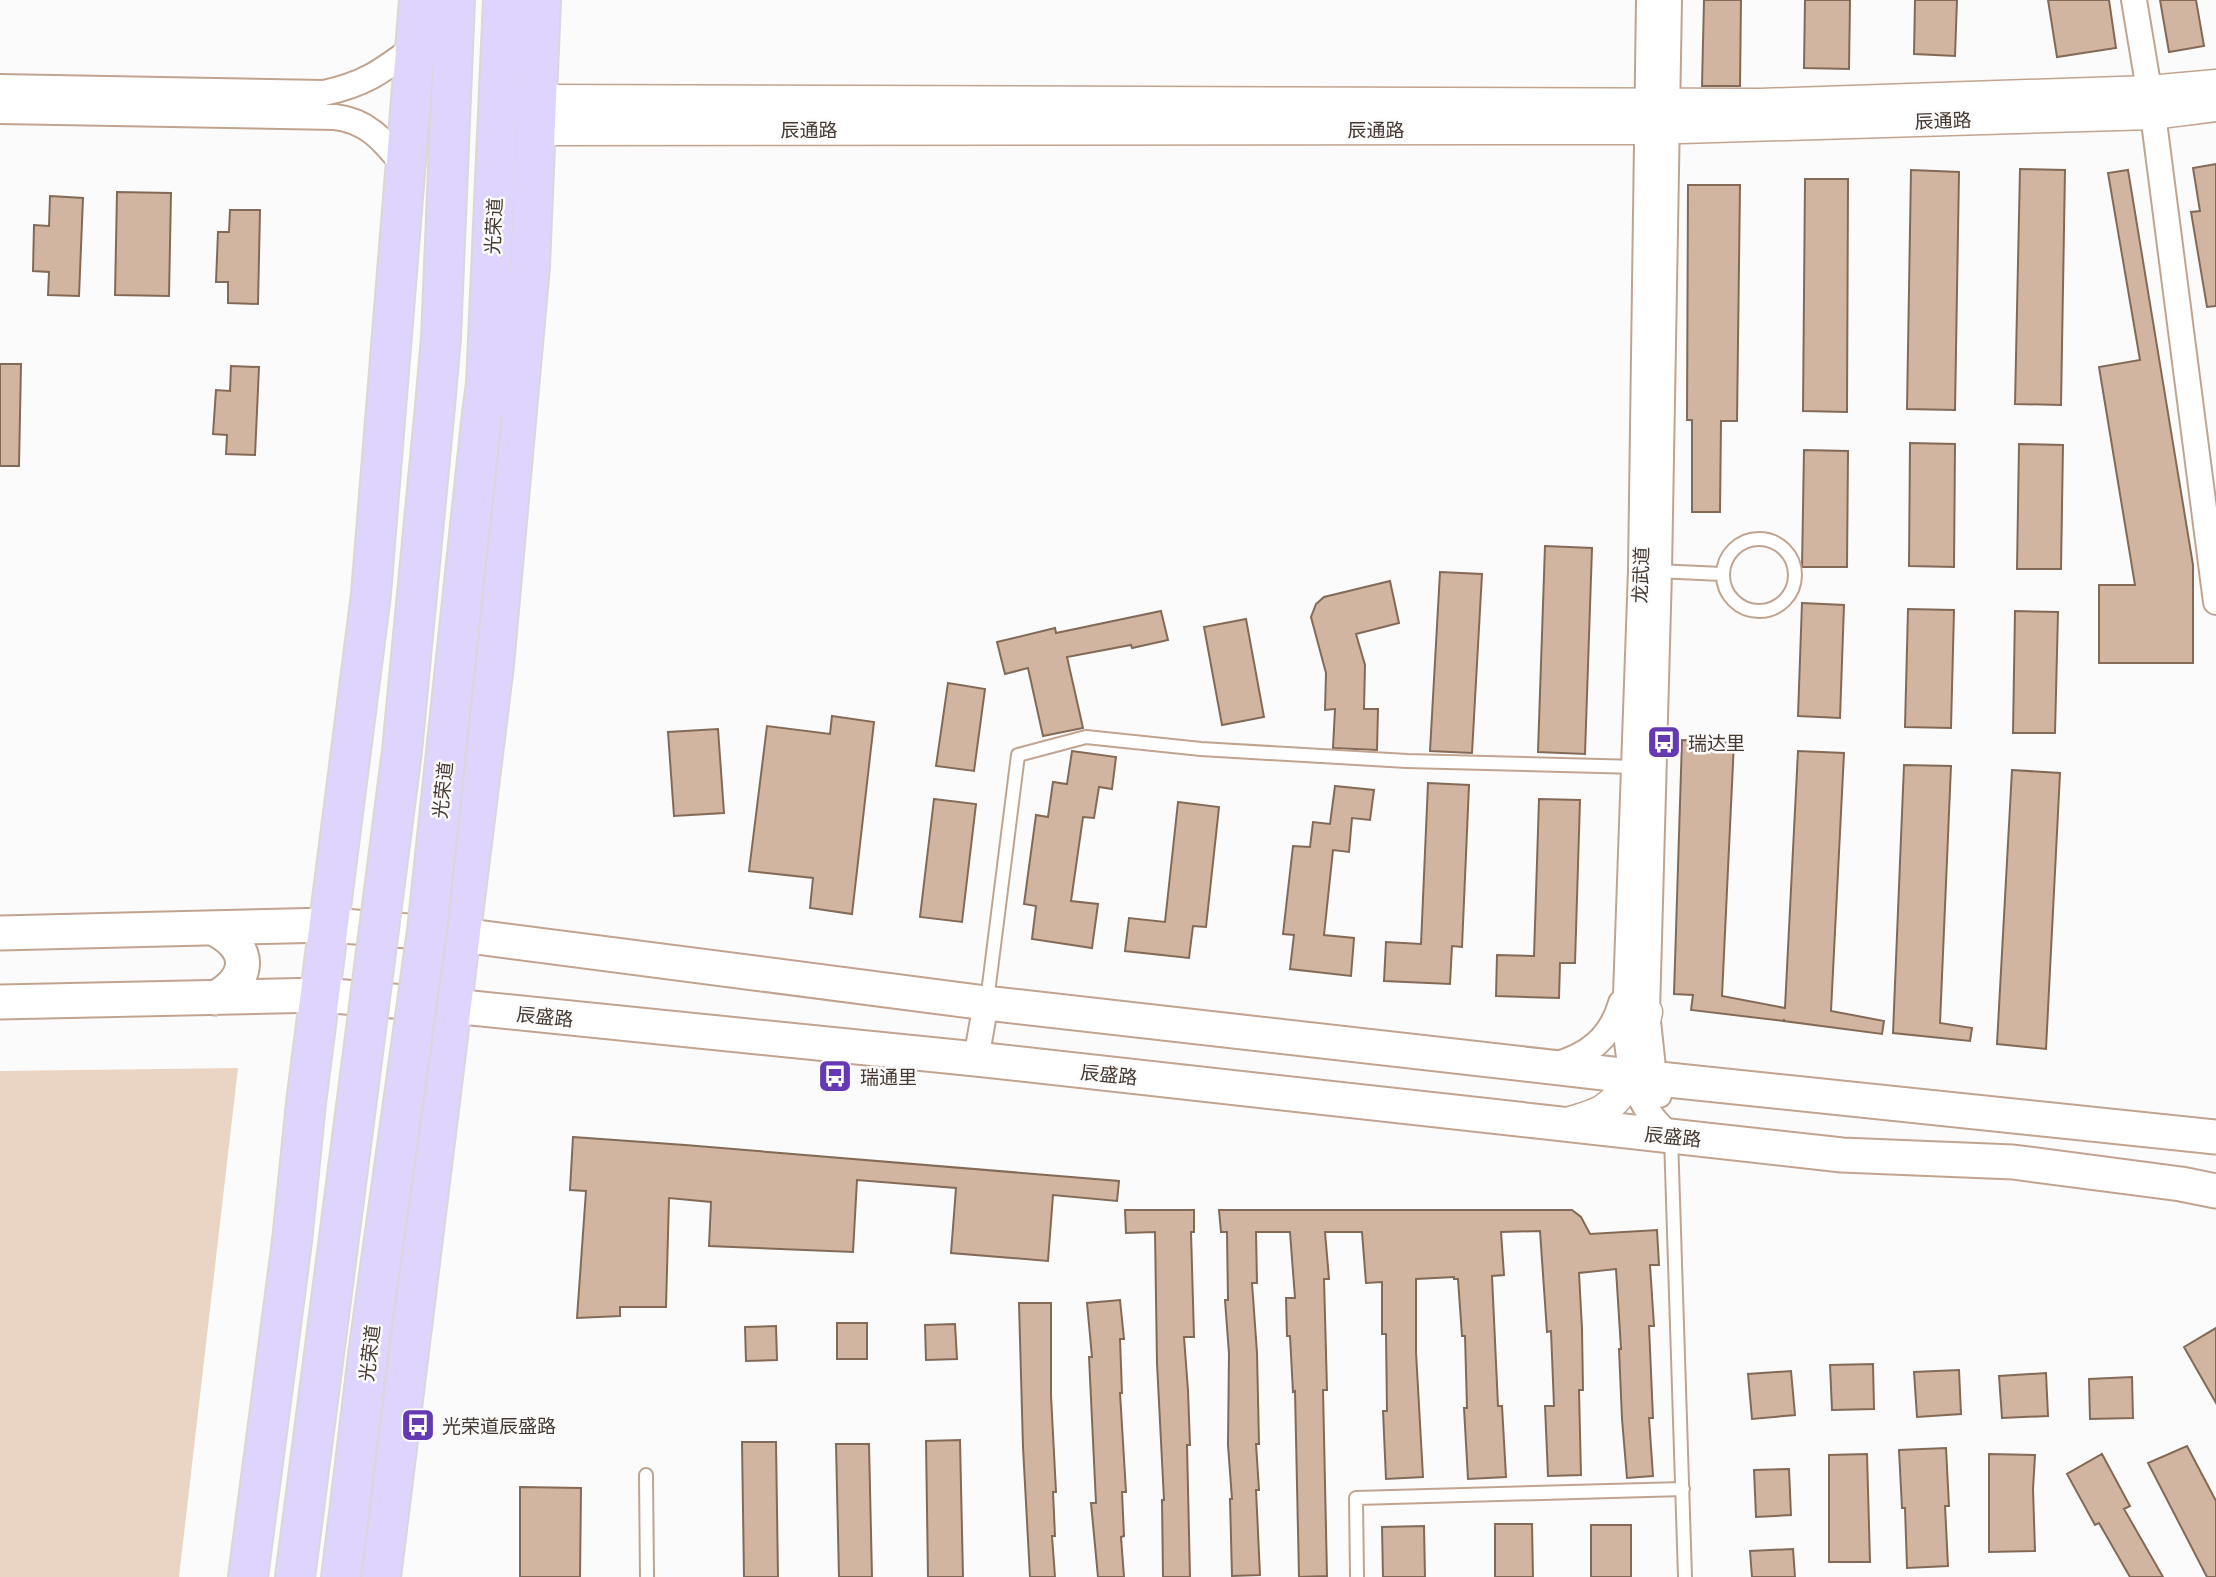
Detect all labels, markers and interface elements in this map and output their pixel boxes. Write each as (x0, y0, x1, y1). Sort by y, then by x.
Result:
street label: 辰通路 (1914, 107, 1972, 133)
street label: 辰通路 (780, 117, 838, 142)
street label: 辰通路 (1347, 117, 1405, 142)
street label: 光荣道 (479, 197, 507, 255)
street label: 龙武道 (1627, 546, 1653, 604)
bus stop icon: 瑞达里 (1645, 723, 1683, 761)
place label: 瑞达里 (1688, 730, 1745, 755)
street label: 光荣道 (427, 760, 457, 820)
street label: 辰盛路 (515, 1001, 575, 1031)
bus stop icon: 瑞通里 (816, 1057, 854, 1095)
street label: 辰盛路 (1079, 1059, 1139, 1089)
place label: 瑞通里 (860, 1064, 917, 1089)
street label: 辰盛路 (1643, 1121, 1703, 1151)
street label: 光荣道 (353, 1323, 385, 1383)
bus stop icon: 光荣道辰盛路 (399, 1406, 437, 1444)
place label: 光荣道辰盛路 (442, 1413, 556, 1438)

